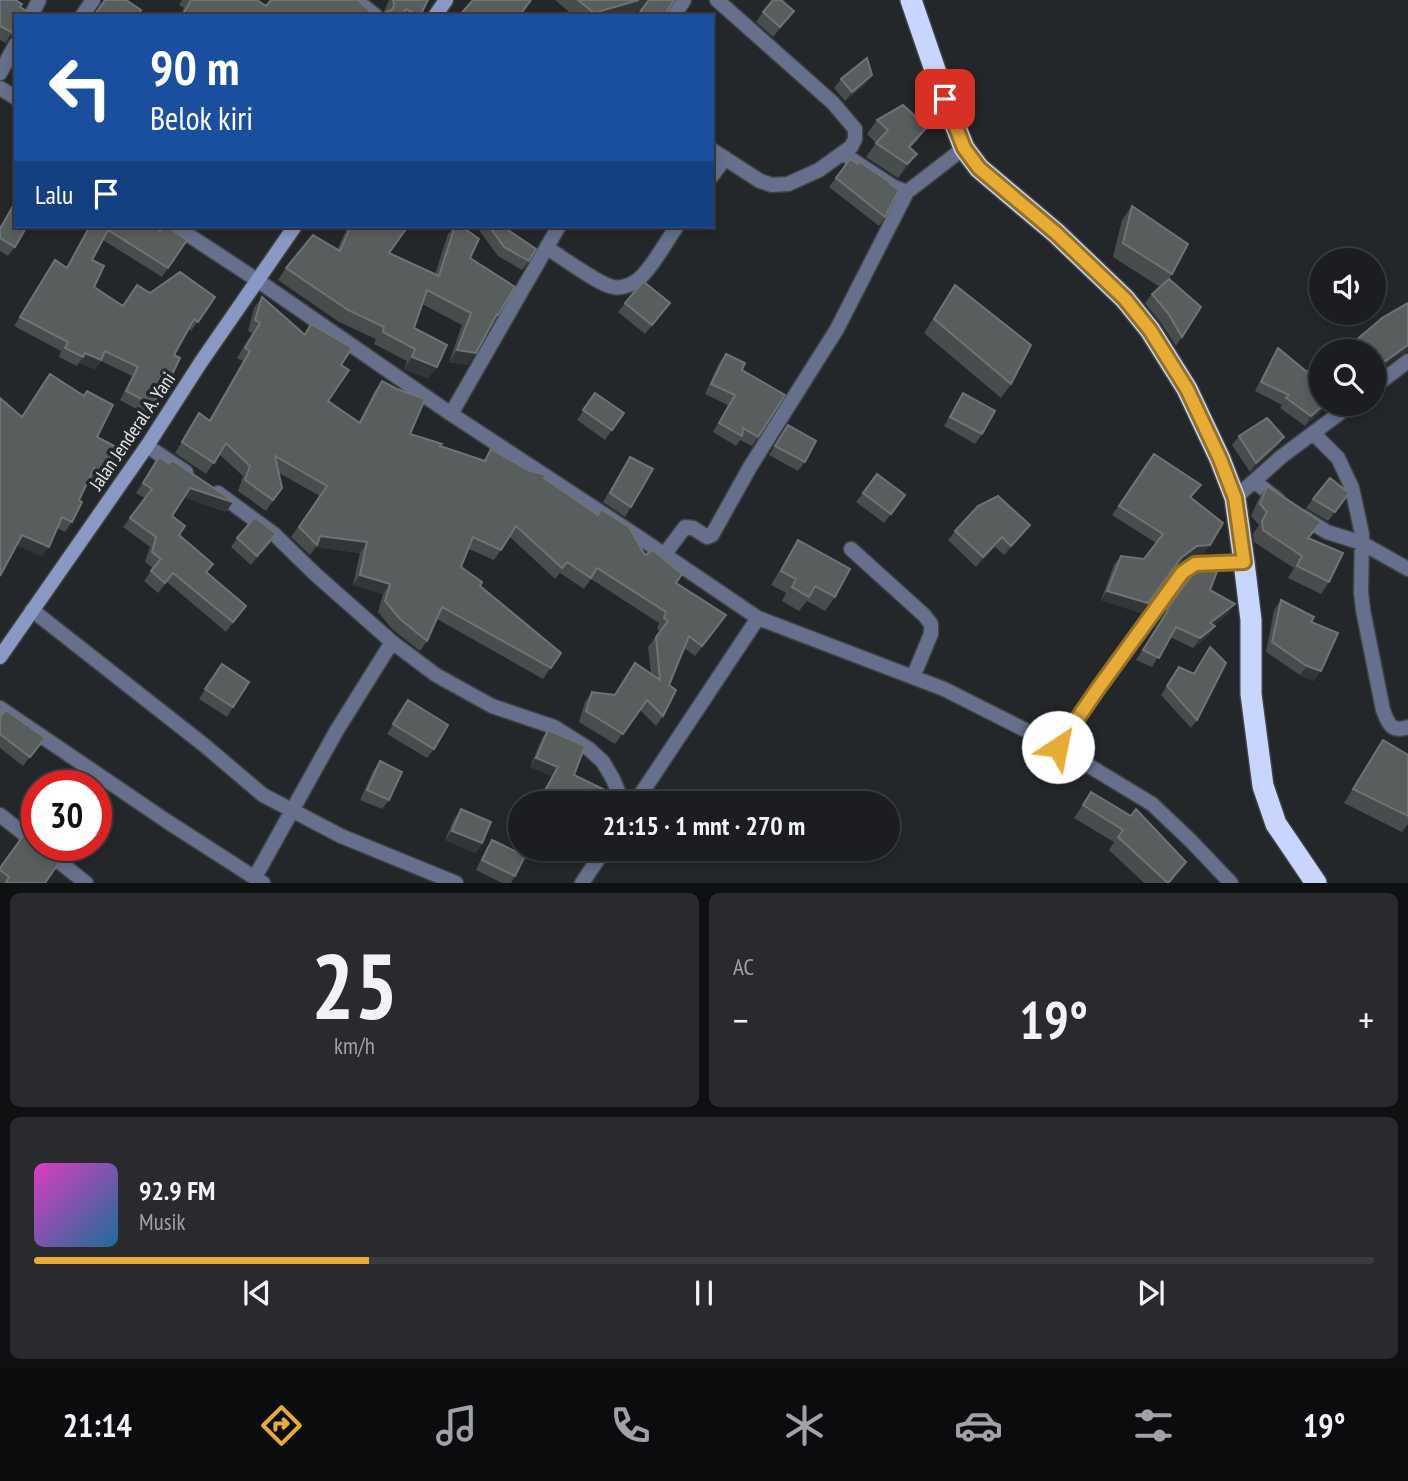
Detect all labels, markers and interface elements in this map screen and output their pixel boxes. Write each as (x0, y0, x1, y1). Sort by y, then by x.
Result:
text: 90 m (150, 35, 239, 99)
icon: left (35, 42, 126, 133)
pin (915, 69, 975, 129)
icon: arrive (926, 80, 964, 118)
text: Belok kiri (150, 97, 253, 139)
icon: arrive (87, 175, 125, 213)
text: Lalu (35, 178, 73, 211)
map controls (1309, 248, 1386, 416)
button: sound (1309, 248, 1386, 325)
button: search (1309, 339, 1386, 416)
street label: Jalan Jenderal A. Yani (83, 368, 180, 495)
position arrow (1021, 710, 1095, 784)
speed limit sign: 30 (21, 770, 112, 861)
text: 21:15 · 1 mnt · 270 m (603, 809, 805, 842)
text: 25 (311, 926, 398, 1044)
text: AC (733, 952, 754, 981)
text: 19° (1019, 986, 1088, 1053)
text: − (733, 995, 749, 1044)
text: + (1358, 995, 1374, 1044)
text: km/h (334, 1031, 375, 1060)
text: 92.9 FM (139, 1174, 215, 1207)
text: Musik (139, 1207, 185, 1236)
icon: previous (238, 1274, 276, 1312)
icon: pause (685, 1274, 723, 1312)
icon: next (1132, 1274, 1170, 1312)
icon: directions (257, 1401, 306, 1450)
icon: music (432, 1401, 481, 1450)
icon: phone (606, 1401, 655, 1450)
icon: climate (780, 1401, 829, 1450)
icon: car (954, 1401, 1003, 1450)
icon: filters (1129, 1401, 1178, 1450)
text: 21:14 (63, 1404, 132, 1446)
text: 19° (1303, 1404, 1345, 1446)

